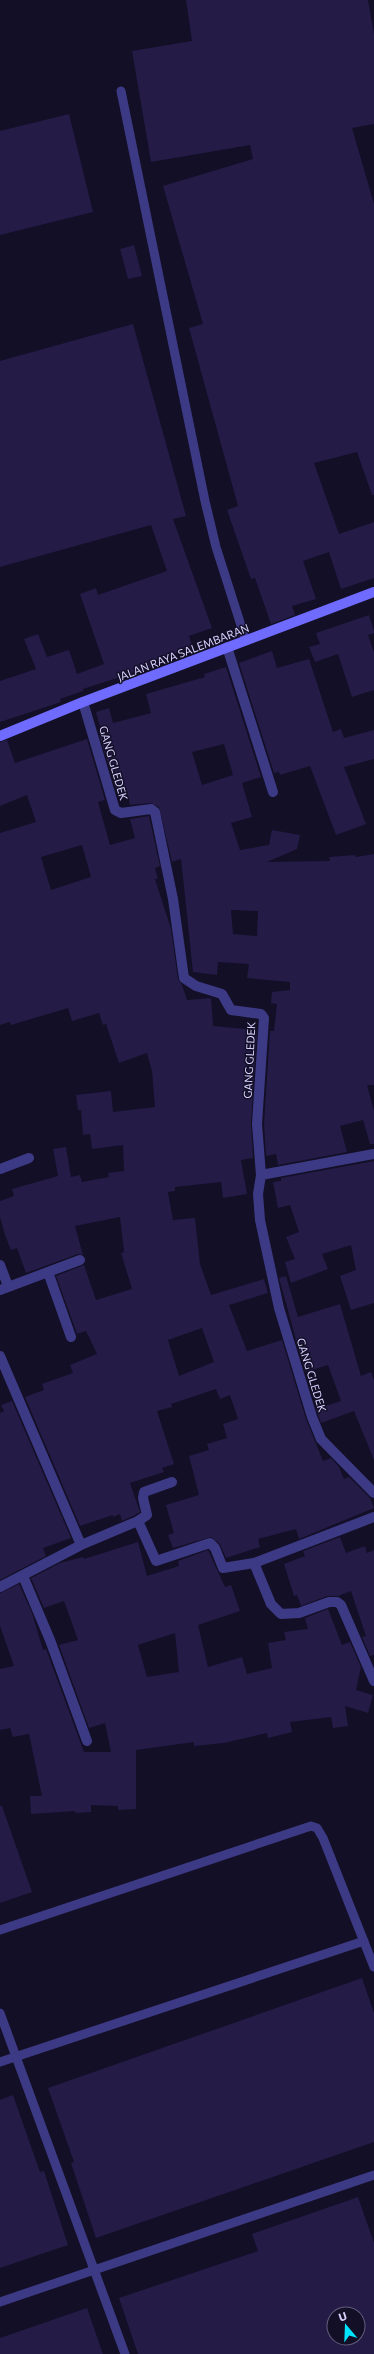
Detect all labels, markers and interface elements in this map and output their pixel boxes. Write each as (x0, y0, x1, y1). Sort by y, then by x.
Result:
street label: JALAN RAYA SALEMBARAN (115, 621, 251, 684)
street label: GANG GLEDEK (97, 724, 131, 802)
street label: GANG GLEDEK (240, 1021, 258, 1099)
street label: GANG GLEDEK (295, 1336, 330, 1414)
north arrow (326, 2306, 366, 2346)
text: U (337, 2309, 348, 2324)

